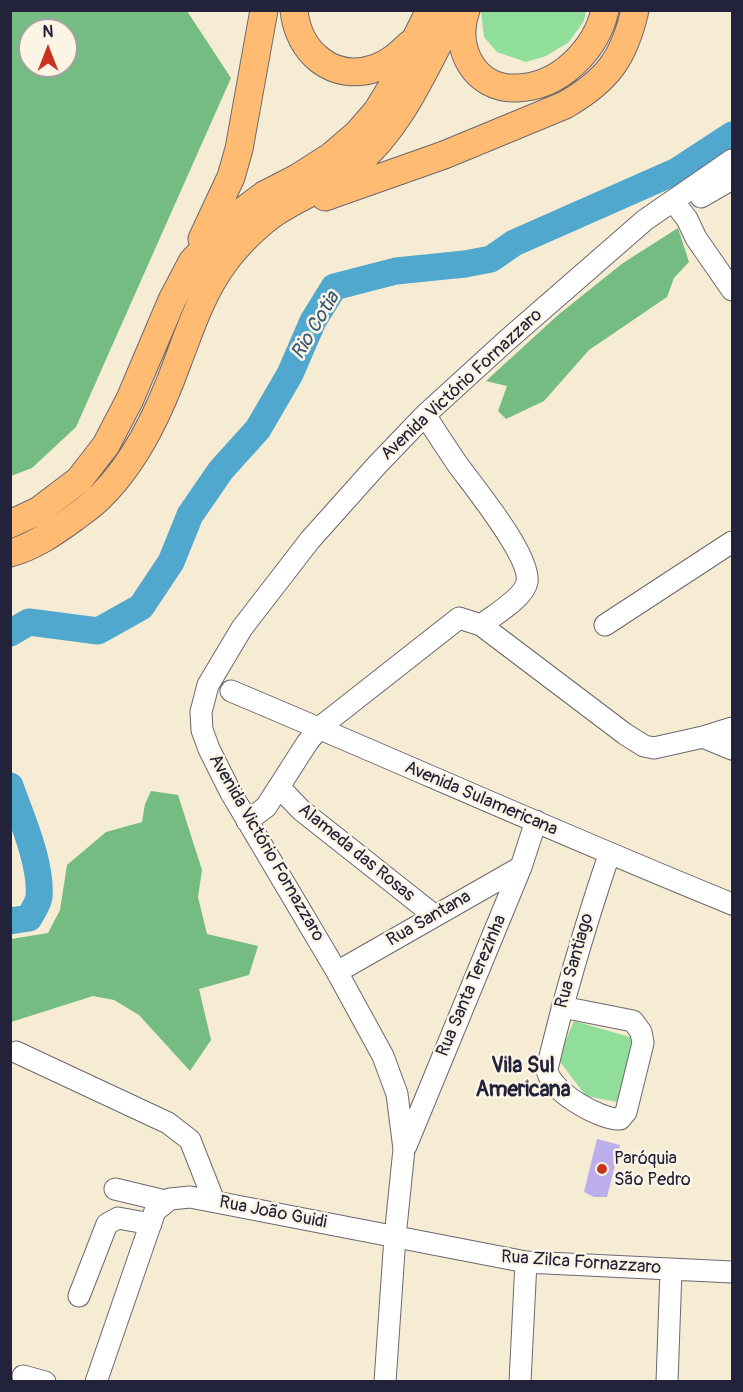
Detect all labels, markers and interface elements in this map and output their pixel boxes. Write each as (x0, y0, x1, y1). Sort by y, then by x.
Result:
north arrow (18, 18, 78, 78)
text: N (43, 22, 53, 42)
water label: Rio Cotia (287, 288, 345, 364)
street label: Avenida Victório Fornazzaro (377, 305, 547, 465)
street label: Avenida Victório Fornazzaro (204, 751, 328, 945)
street label: Avenida Sulamericana (401, 757, 561, 841)
street label: Alameda das Rosas (293, 799, 419, 907)
street label: Rua Santana (383, 886, 475, 952)
street label: Rua Santiago (551, 911, 599, 1011)
street label: Rua Santa Terezinha (432, 912, 512, 1060)
district label: Vila Sul Americana (476, 1054, 570, 1104)
place label: Paróquia São Pedro (614, 1148, 691, 1190)
marker: Paróquia São Pedro (595, 1162, 609, 1176)
street label: Rua João Guidi (217, 1192, 329, 1234)
street label: Rua Zilca Fornazzaro (500, 1247, 662, 1279)

